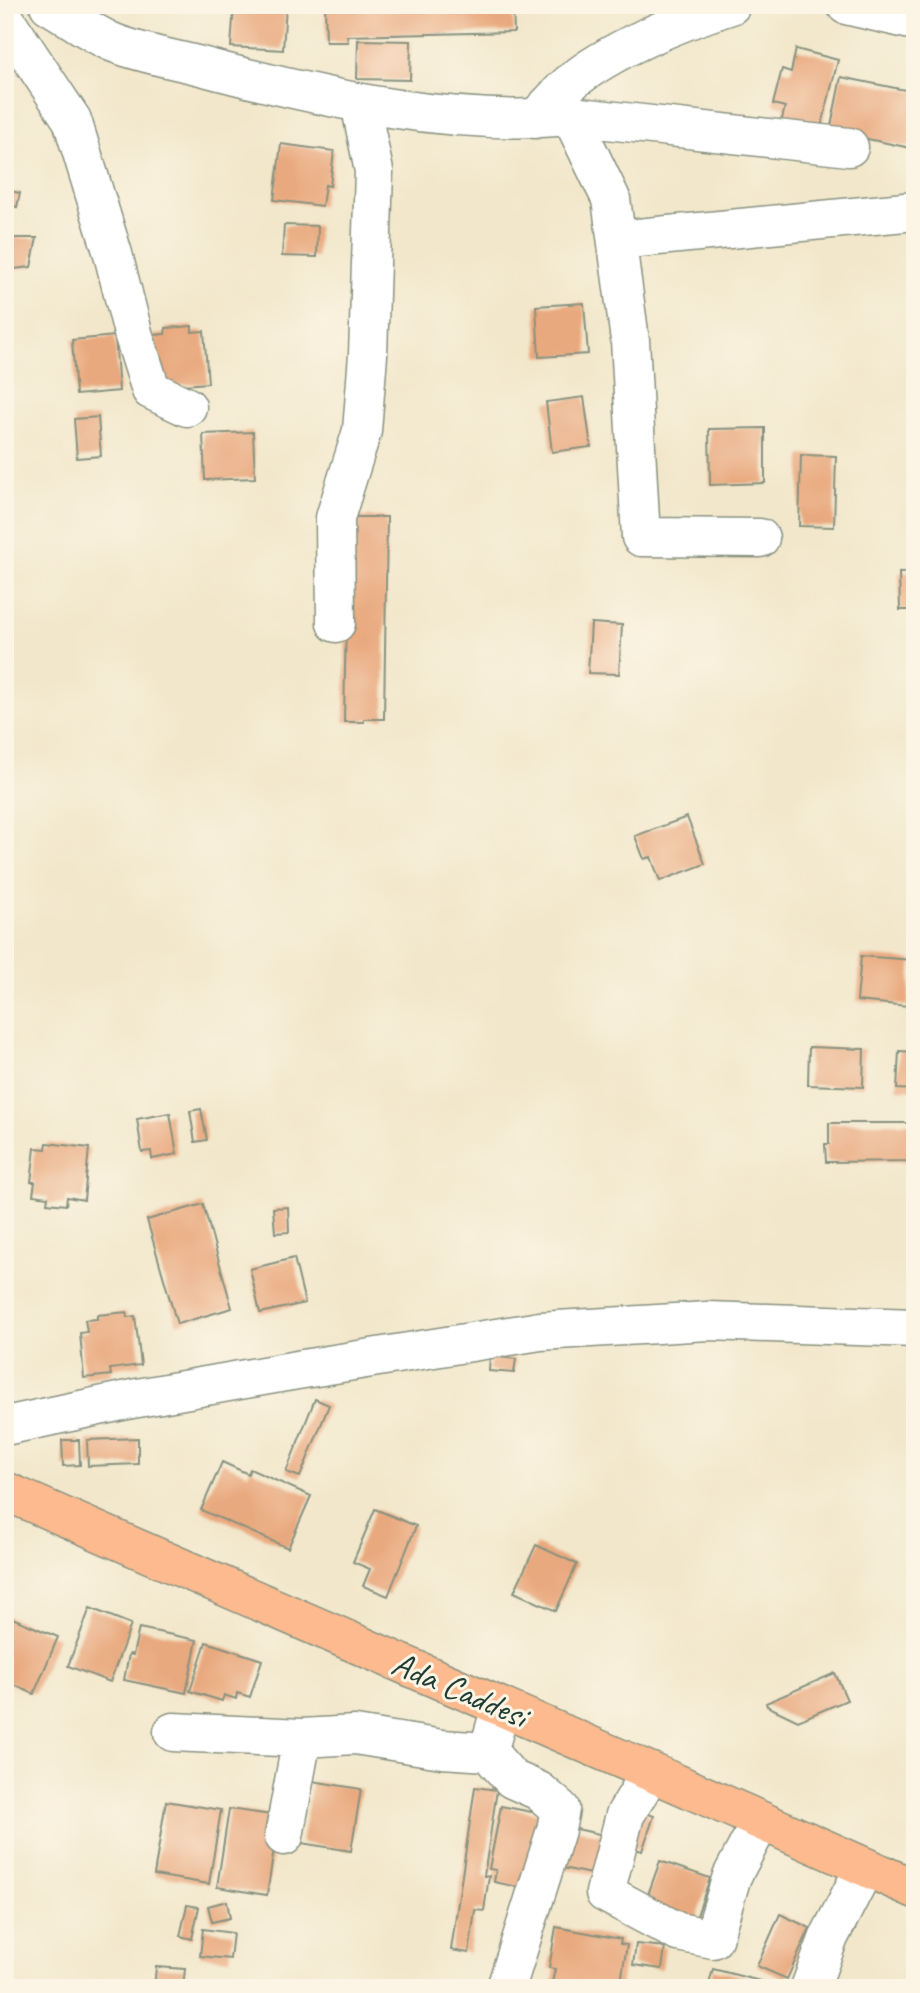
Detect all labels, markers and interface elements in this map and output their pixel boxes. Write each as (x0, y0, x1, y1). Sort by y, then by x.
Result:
street label: Ada Caddesi (385, 1641, 539, 1740)

